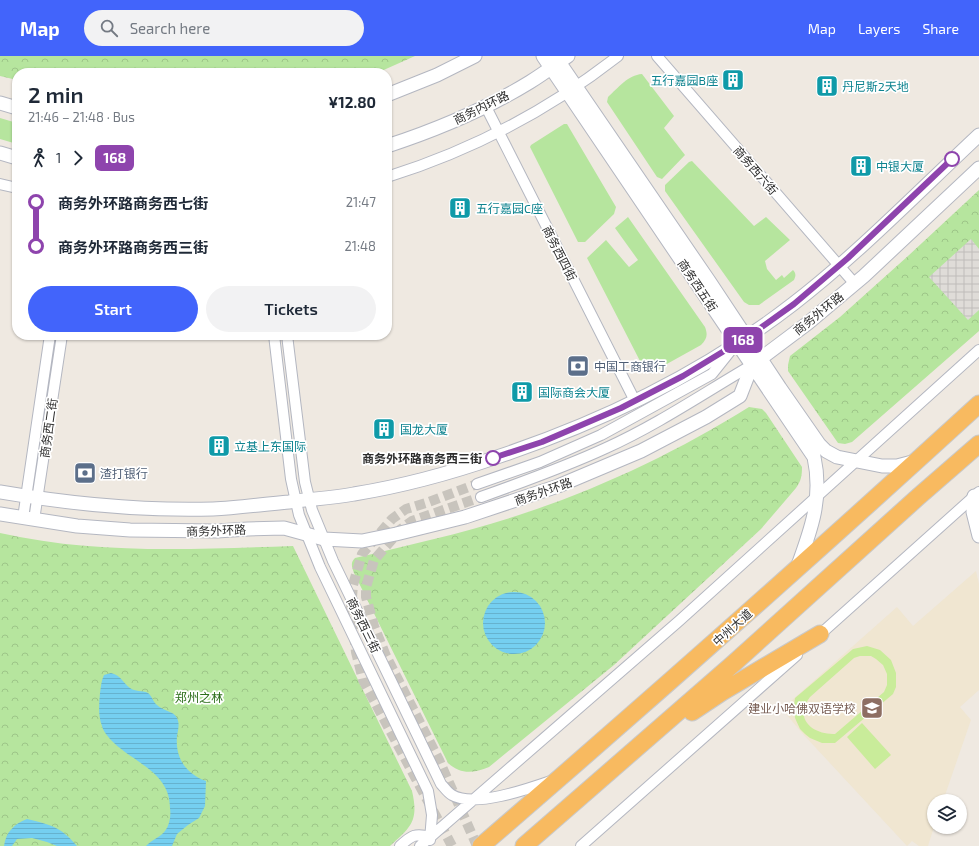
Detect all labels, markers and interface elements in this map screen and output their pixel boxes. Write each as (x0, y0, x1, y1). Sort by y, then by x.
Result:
search box (84, 10, 364, 46)
text: Map (20, 17, 60, 40)
icon: search (98, 17, 120, 39)
text: Search here (130, 19, 210, 37)
text: Map (808, 20, 836, 37)
text: Layers (858, 20, 900, 37)
text: Share (922, 20, 959, 37)
building icon: 五行嘉园B座 (720, 67, 746, 93)
place label: 五行嘉园B座 (651, 73, 718, 87)
building icon: 丹尼斯2天地 (814, 73, 840, 99)
place label: 丹尼斯2天地 (842, 79, 909, 93)
text: 2 min (28, 81, 84, 107)
street label: 商务内环路 (451, 88, 511, 126)
text: ¥12.80 (328, 93, 376, 111)
text: 21:46 – 21:48 · Bus (28, 109, 135, 125)
street label: 商务西六街 (731, 143, 781, 197)
icon: walk (28, 147, 50, 169)
icon: forward (67, 147, 89, 169)
text: 168 (103, 149, 126, 166)
text: 1 (56, 150, 61, 166)
unlabelled marker (944, 151, 960, 167)
building icon: 中银大厦 (848, 153, 874, 179)
place label: 中银大厦 (876, 159, 924, 173)
text: 商务外环路商务西七街 (58, 194, 208, 212)
text: 21:47 (346, 194, 376, 210)
building icon: 五行嘉园C座 (447, 195, 473, 221)
place label: 五行嘉园C座 (476, 201, 543, 215)
street label: 商务西四街 (540, 223, 580, 283)
text: 商务外环路商务西三街 (58, 238, 208, 256)
text: 21:48 (345, 238, 376, 254)
street label: 商务西五街 (675, 256, 721, 314)
button: Start (28, 286, 198, 332)
button: Tickets (206, 286, 376, 332)
street label: 商务外环路 (790, 289, 846, 337)
line badge: 168 (720, 327, 766, 353)
text: 168 (731, 331, 755, 348)
bank icon: 中国工商银行 (565, 353, 591, 379)
place label: 中国工商银行 (594, 359, 666, 373)
building icon: 国际商会大厦 (509, 379, 535, 405)
place label: 国际商会大厦 (538, 385, 610, 399)
street label: 商务西二街 (37, 397, 59, 459)
building icon: 国龙大厦 (371, 416, 397, 442)
place label: 国龙大厦 (400, 422, 448, 436)
building icon: 立基上东国际 (206, 433, 232, 459)
place label: 立基上东国际 (234, 439, 306, 453)
marker: 商务外环路商务西三街 (485, 450, 501, 466)
place label: 商务外环路商务西三街 (362, 451, 482, 465)
bank icon: 渣打银行 (72, 460, 98, 486)
place label: 渣打银行 (100, 466, 148, 480)
street label: 商务外环路 (512, 475, 574, 507)
street label: 商务外环路 (186, 522, 246, 538)
street label: 商务西三街 (345, 595, 383, 655)
street label: 中州大道 (709, 606, 755, 648)
park label: 郑州之林 (175, 690, 223, 704)
school or university icon: 建业小哈佛双语学校 (859, 695, 885, 721)
place label: 建业小哈佛双语学校 (748, 701, 856, 715)
map controls (927, 794, 967, 834)
button: layers (927, 794, 967, 834)

